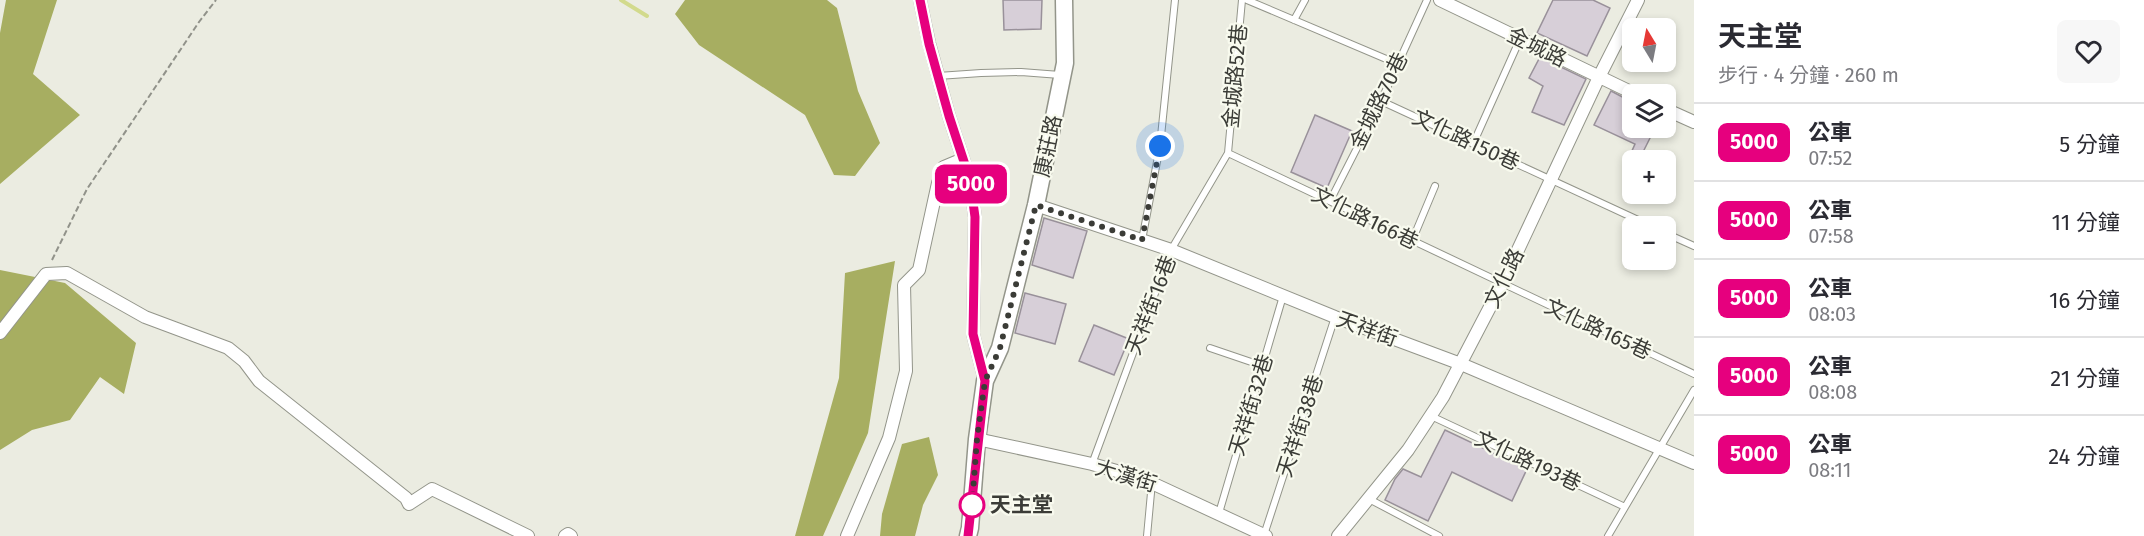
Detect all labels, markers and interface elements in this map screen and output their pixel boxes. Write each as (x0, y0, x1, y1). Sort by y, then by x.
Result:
north arrow (1622, 18, 1676, 72)
map controls (1622, 18, 1676, 270)
text: 天主堂 (1718, 20, 1802, 53)
button: heart (2057, 20, 2120, 83)
street label: 金城路 (1503, 22, 1571, 72)
street label: 金城路52巷 (1217, 23, 1253, 129)
street label: 金城路70巷 (1344, 48, 1414, 154)
text: 步行 · 4 分鐘 · 260 m (1718, 63, 1899, 87)
button: layers (1622, 84, 1676, 138)
street label: 文化路150巷 (1408, 104, 1524, 176)
street label: 康莊路 (1029, 112, 1067, 180)
text: 公車 (1808, 119, 1852, 146)
text: 5000 (1730, 129, 1778, 155)
your location (1145, 131, 1175, 161)
text: 5 分鐘 (2059, 131, 2120, 158)
text: 07:52 (1808, 146, 1852, 170)
button: + (1622, 150, 1676, 204)
line badge: 5000 (929, 164, 1013, 204)
text: 5000 (947, 171, 995, 197)
street label: 文化路166巷 (1307, 181, 1423, 255)
text: 公車 (1808, 197, 1852, 224)
text: 5000 (1730, 207, 1778, 233)
text: 11 分鐘 (2051, 209, 2120, 236)
button: − (1622, 216, 1676, 270)
text: 07:58 (1808, 224, 1854, 248)
street label: 文化路 (1479, 244, 1529, 312)
street label: 天祥街16巷 (1120, 252, 1182, 358)
text: 公車 (1808, 275, 1852, 302)
text: 5000 (1730, 285, 1778, 311)
text: 16 分鐘 (2049, 287, 2120, 314)
street label: 文化路165巷 (1541, 293, 1655, 365)
text: 08:03 (1808, 302, 1856, 326)
street label: 天祥街 (1333, 306, 1401, 352)
street label: 天祥街32巷 (1223, 351, 1279, 459)
text: 公車 (1808, 353, 1852, 380)
text: 5000 (1730, 363, 1778, 389)
text: 21 分鐘 (2050, 365, 2120, 392)
street label: 天祥街38巷 (1271, 372, 1329, 480)
text: 08:08 (1808, 380, 1857, 404)
street label: 文化路193巷 (1471, 425, 1585, 497)
text: 公車 (1808, 431, 1852, 458)
text: 5000 (1730, 441, 1778, 467)
text: 24 分鐘 (2048, 443, 2120, 470)
street label: 大漢街 (1092, 454, 1160, 498)
text: 08:11 (1808, 458, 1851, 482)
marker: 天主堂 (959, 492, 985, 518)
place label: 天主堂 (990, 492, 1053, 518)

